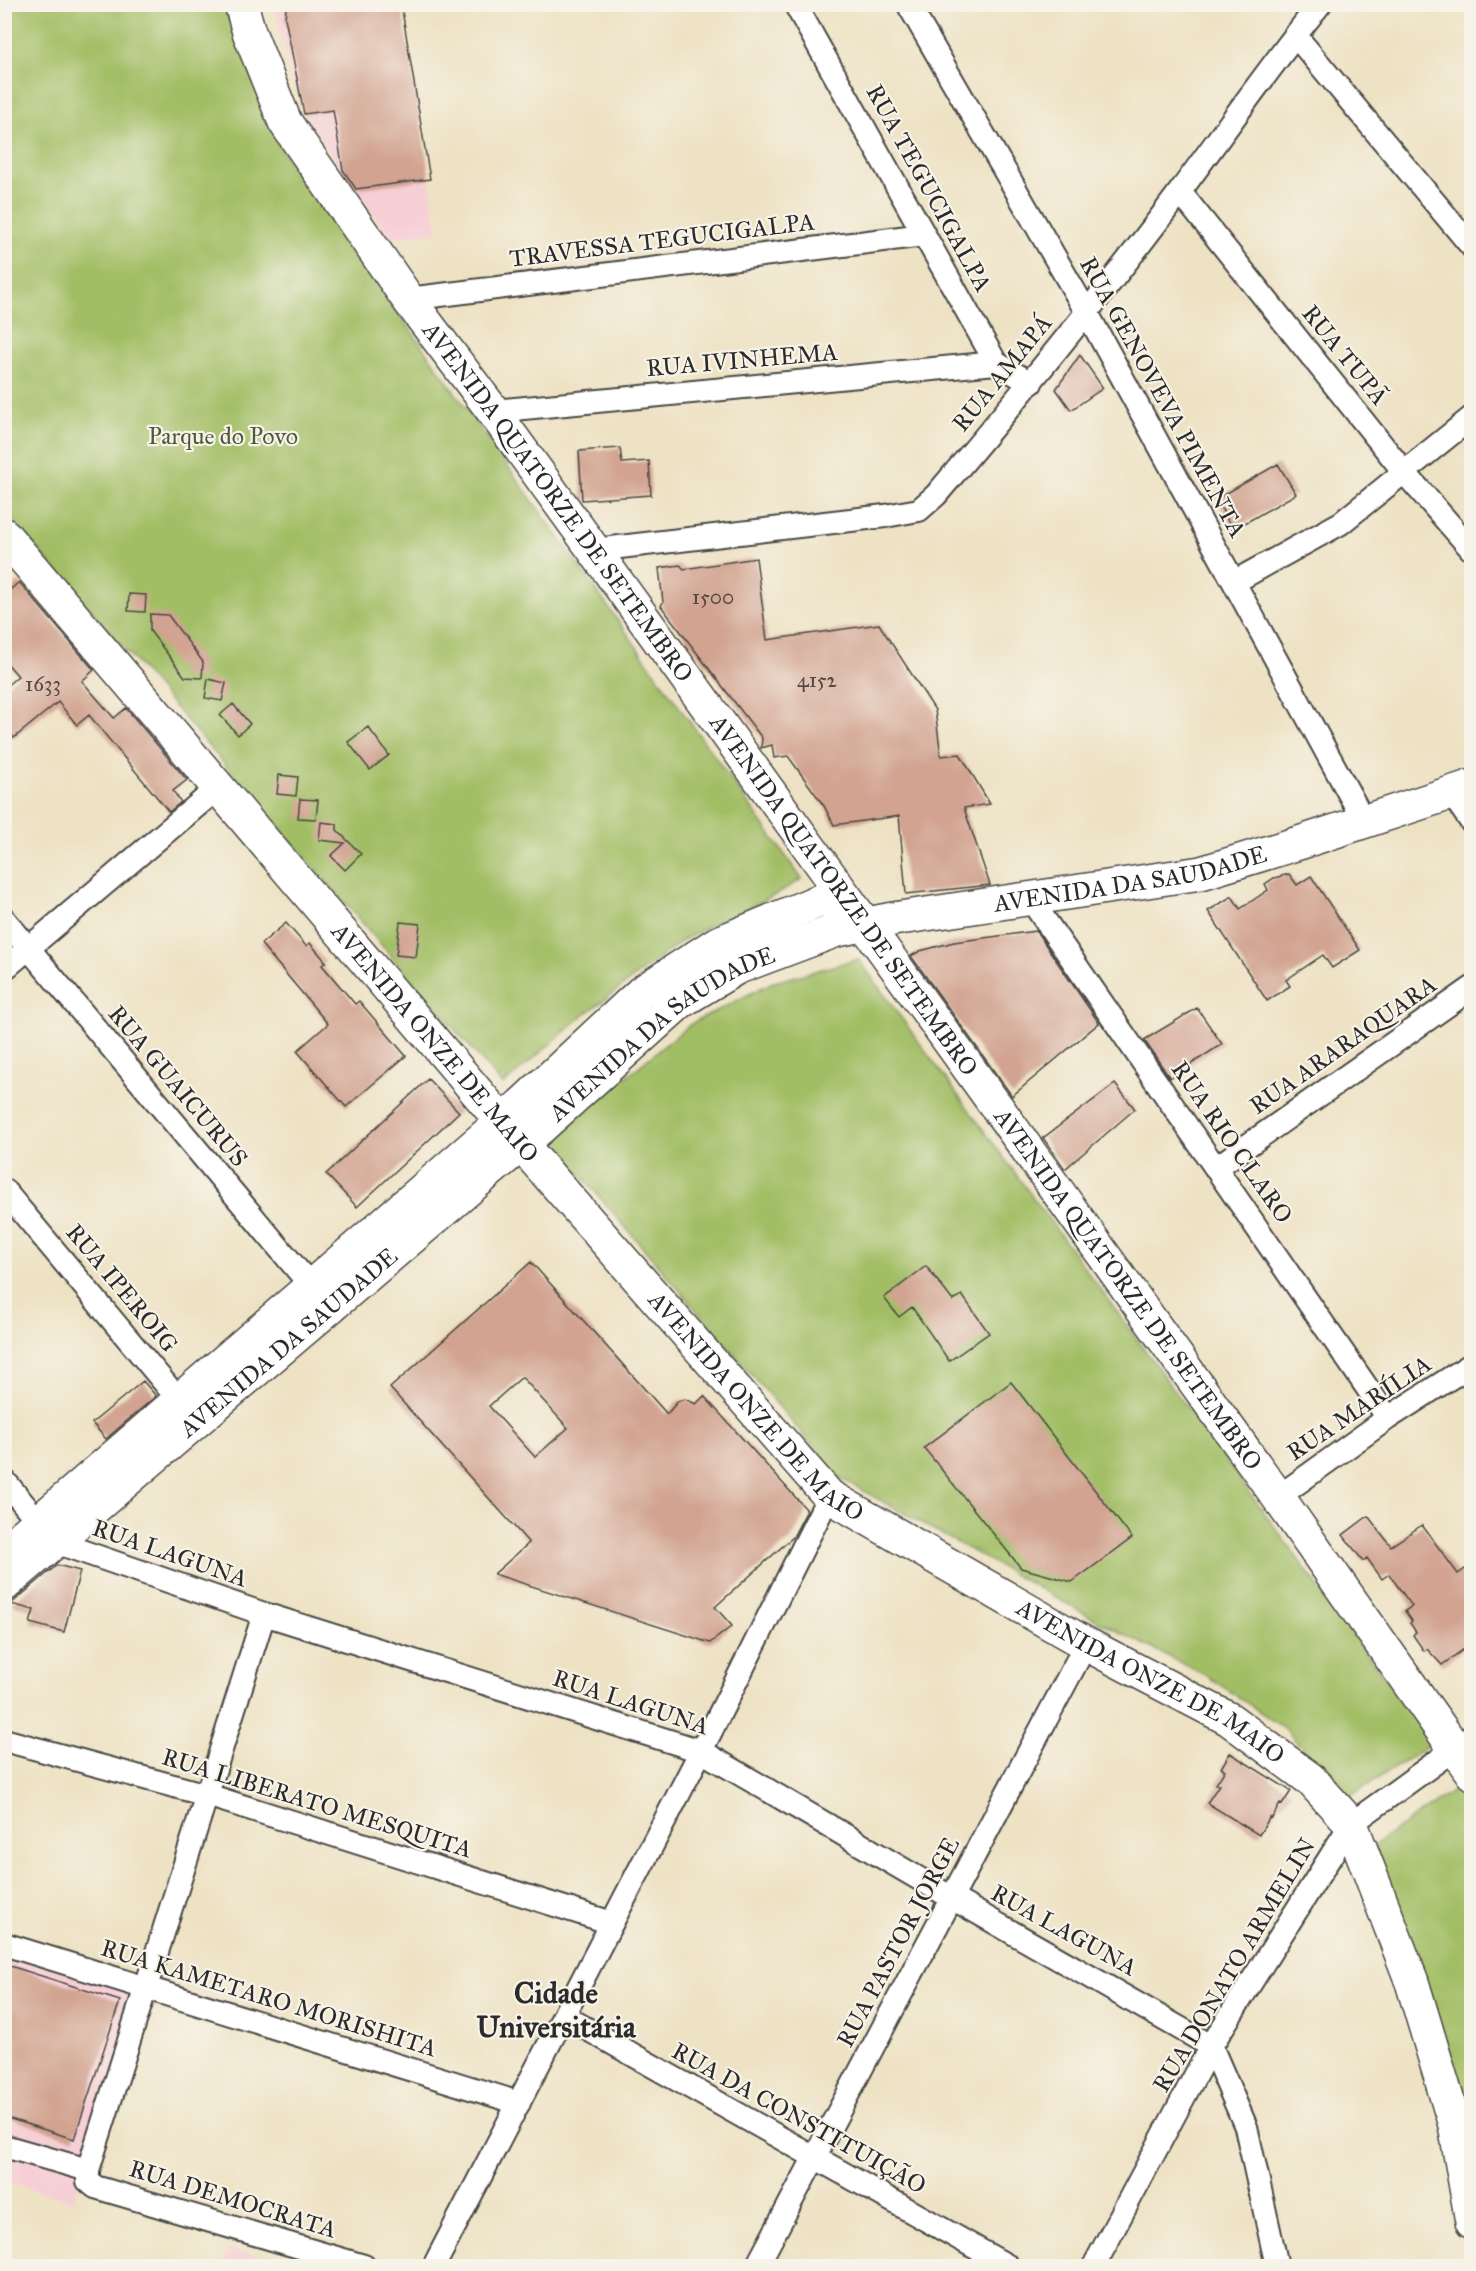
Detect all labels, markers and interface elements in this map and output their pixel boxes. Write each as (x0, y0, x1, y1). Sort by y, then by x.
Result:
street label: RUA TEGUCIGALPA (860, 79, 998, 297)
street label: TRAVESSA TEGUCIGALPA (508, 206, 816, 274)
street label: RUA GENOVEVA PIMENTA (1073, 251, 1253, 543)
street label: RUA TUPÃ (1296, 299, 1394, 411)
street label: RUA AMAPÁ (946, 308, 1058, 438)
street label: AVENIDA QUATORZE DE SETEMBRO (415, 315, 700, 688)
street label: RUA IVINHEMA (645, 337, 839, 383)
park label: Parque do Povo (148, 421, 298, 451)
house number: 1500 (692, 584, 734, 610)
house number: 4152 (797, 667, 838, 693)
house number: 1633 (25, 671, 61, 697)
street label: AVENIDA QUATORZE DE SETEMBRO (702, 708, 984, 1082)
street label: AVENIDA DA SAUDADE (991, 839, 1270, 919)
street label: AVENIDA ONZE DE MAIO (324, 916, 545, 1169)
street label: AVENIDA DA SAUDADE (542, 940, 779, 1128)
street label: RUA ARARAQUARA (1244, 969, 1442, 1121)
street label: RUA GUAICURUS (102, 999, 254, 1173)
street label: RUA RIO CLARO (1165, 1055, 1299, 1229)
street label: AVENIDA QUATORZE DE SETEMBRO (987, 1102, 1269, 1476)
street label: RUA IPEROIG (60, 1218, 184, 1358)
street label: AVENIDA DA SAUDADE (173, 1241, 404, 1444)
street label: AVENIDA ONZE DE MAIO (641, 1284, 869, 1528)
street label: RUA MARÍLIA (1281, 1349, 1437, 1467)
street label: RUA LAGUNA (88, 1512, 252, 1594)
street label: AVENIDA ONZE DE MAIO (1010, 1592, 1291, 1770)
street label: RUA LAGUNA (549, 1663, 713, 1741)
street label: RUA LIBERATO MESQUITA (158, 1741, 476, 1865)
street label: RUA PASTOR JORGE (830, 1832, 966, 2052)
street label: RUA DONATO ARMELIN (1146, 1832, 1322, 2098)
street label: RUA LAGUNA (986, 1878, 1142, 1982)
street label: RUA KAMETARO MORISHITA (98, 1933, 440, 2063)
district label: Cidade Universitária (476, 1975, 637, 2045)
street label: RUA DA CONSTITUIÇÃO (667, 2036, 931, 2200)
street label: RUA DEMOCRATA (126, 2153, 340, 2245)

